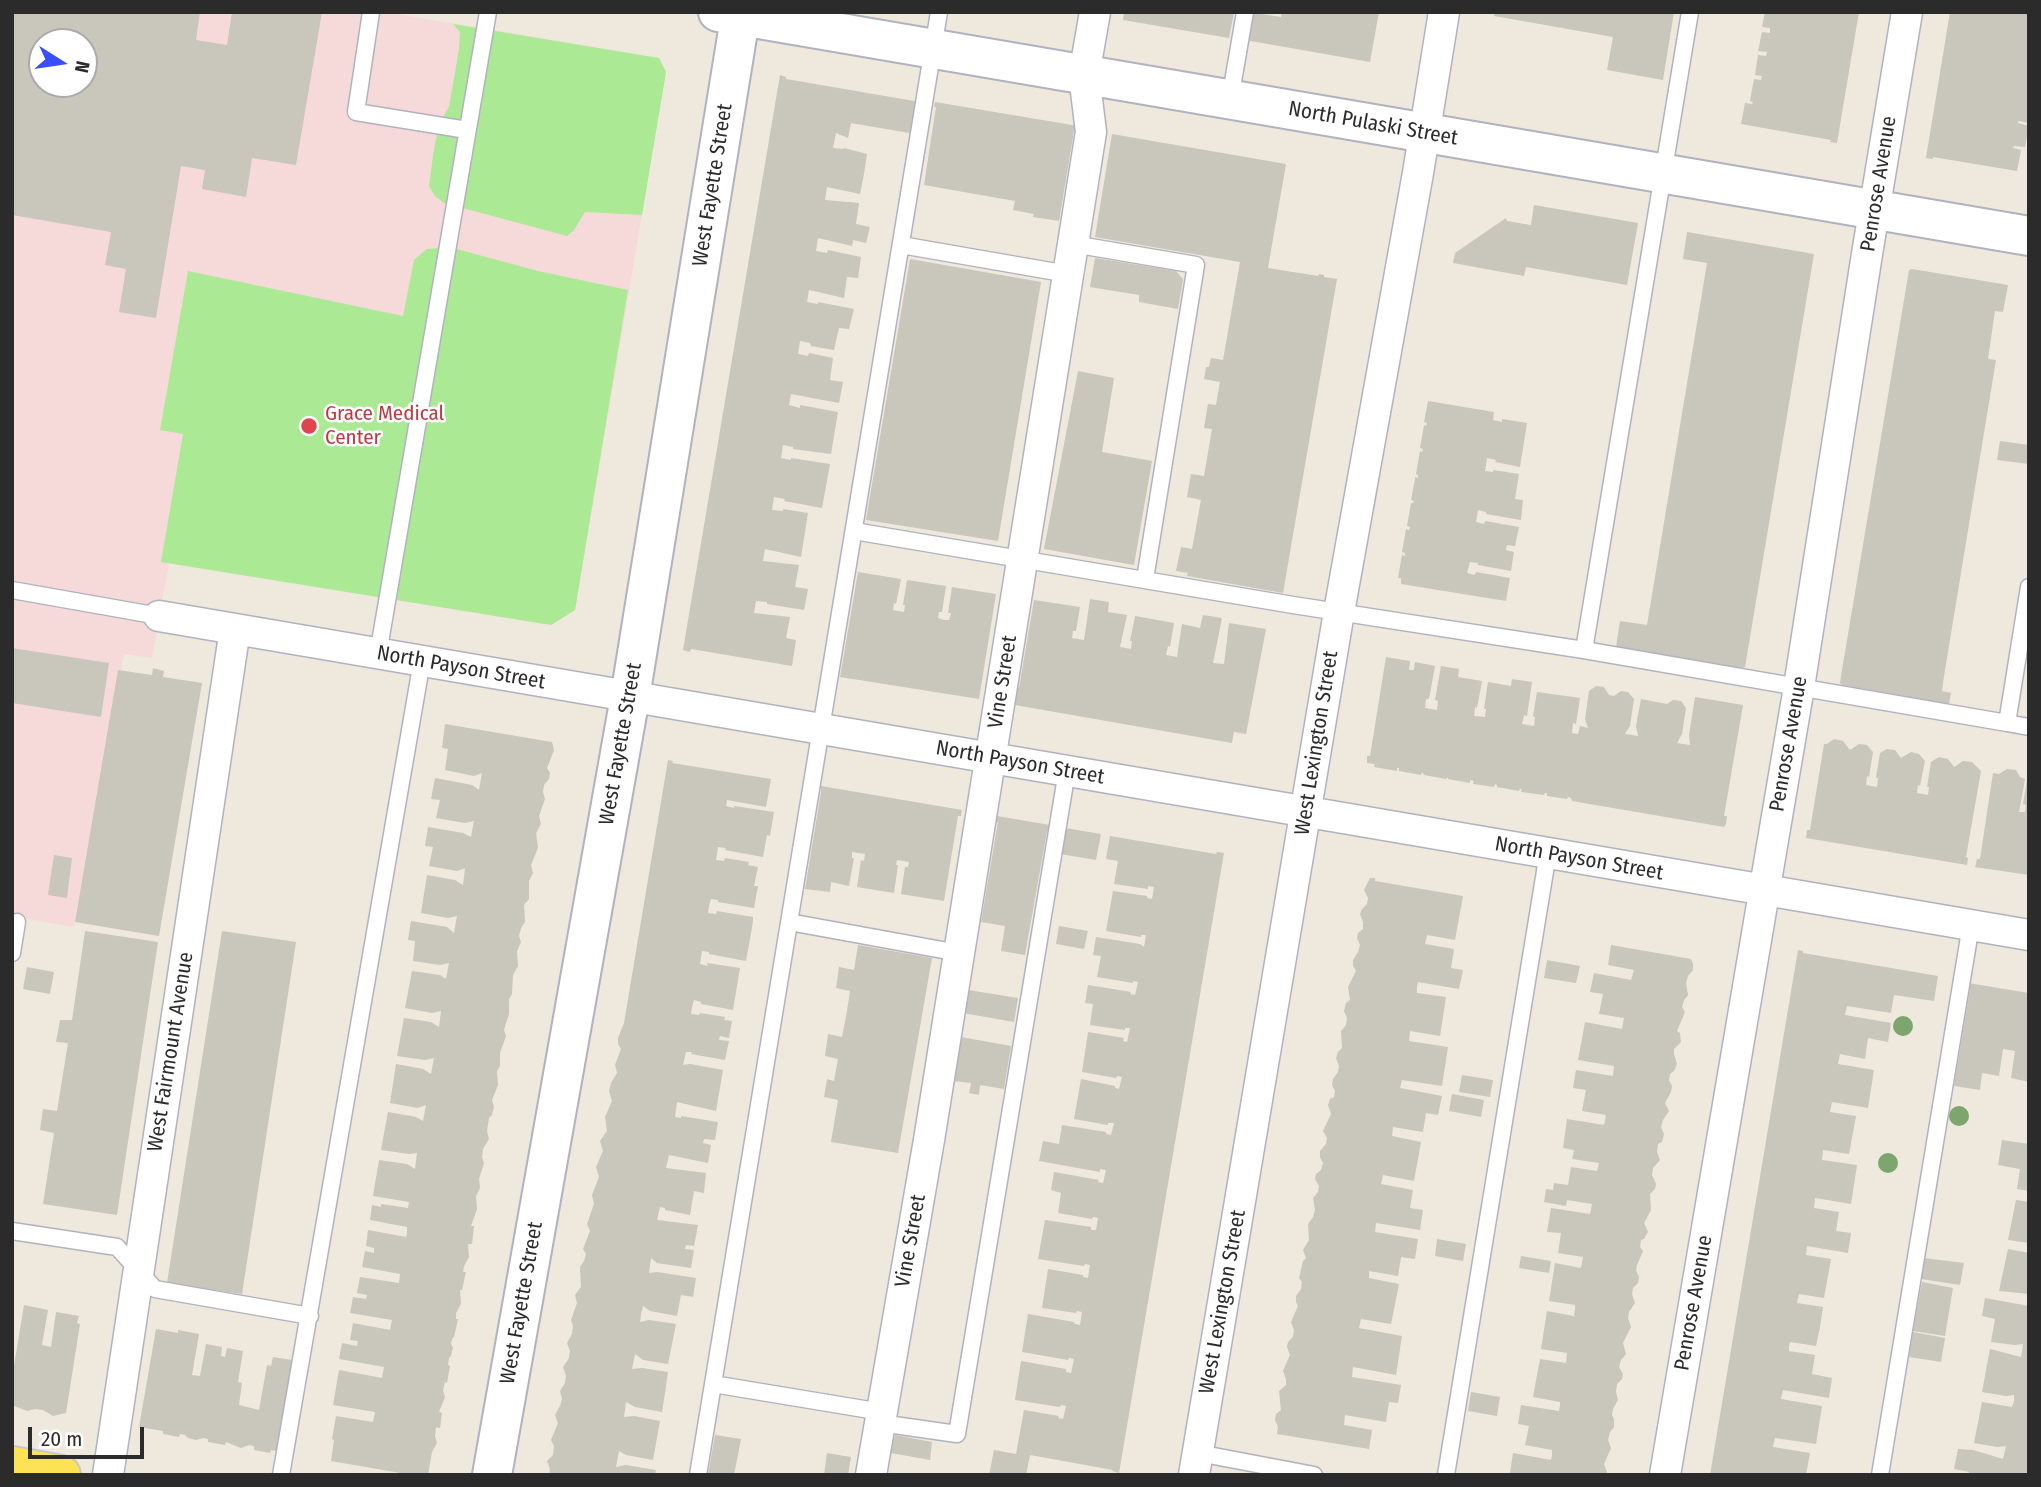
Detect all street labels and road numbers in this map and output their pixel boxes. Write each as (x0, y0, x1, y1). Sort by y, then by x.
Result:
street label: North Pulaski Street (1286, 97, 1460, 151)
street label: West Fayette Street (688, 102, 738, 268)
street label: Penrose Avenue (1856, 114, 1902, 254)
street label: Vine Street (983, 634, 1023, 730)
street label: North Payson Street (375, 641, 547, 695)
street label: West Lexington Street (1290, 649, 1344, 837)
street label: West Fayette Street (594, 661, 648, 827)
street label: Penrose Avenue (1765, 674, 1813, 814)
street label: North Payson Street (934, 736, 1106, 790)
street label: North Payson Street (1493, 832, 1665, 886)
street label: West Fairmount Avenue (143, 950, 199, 1154)
street label: Vine Street (890, 1193, 932, 1289)
street label: West Lexington Street (1194, 1208, 1252, 1396)
street label: West Fayette Street (495, 1220, 549, 1386)
street label: Penrose Avenue (1670, 1233, 1718, 1373)

